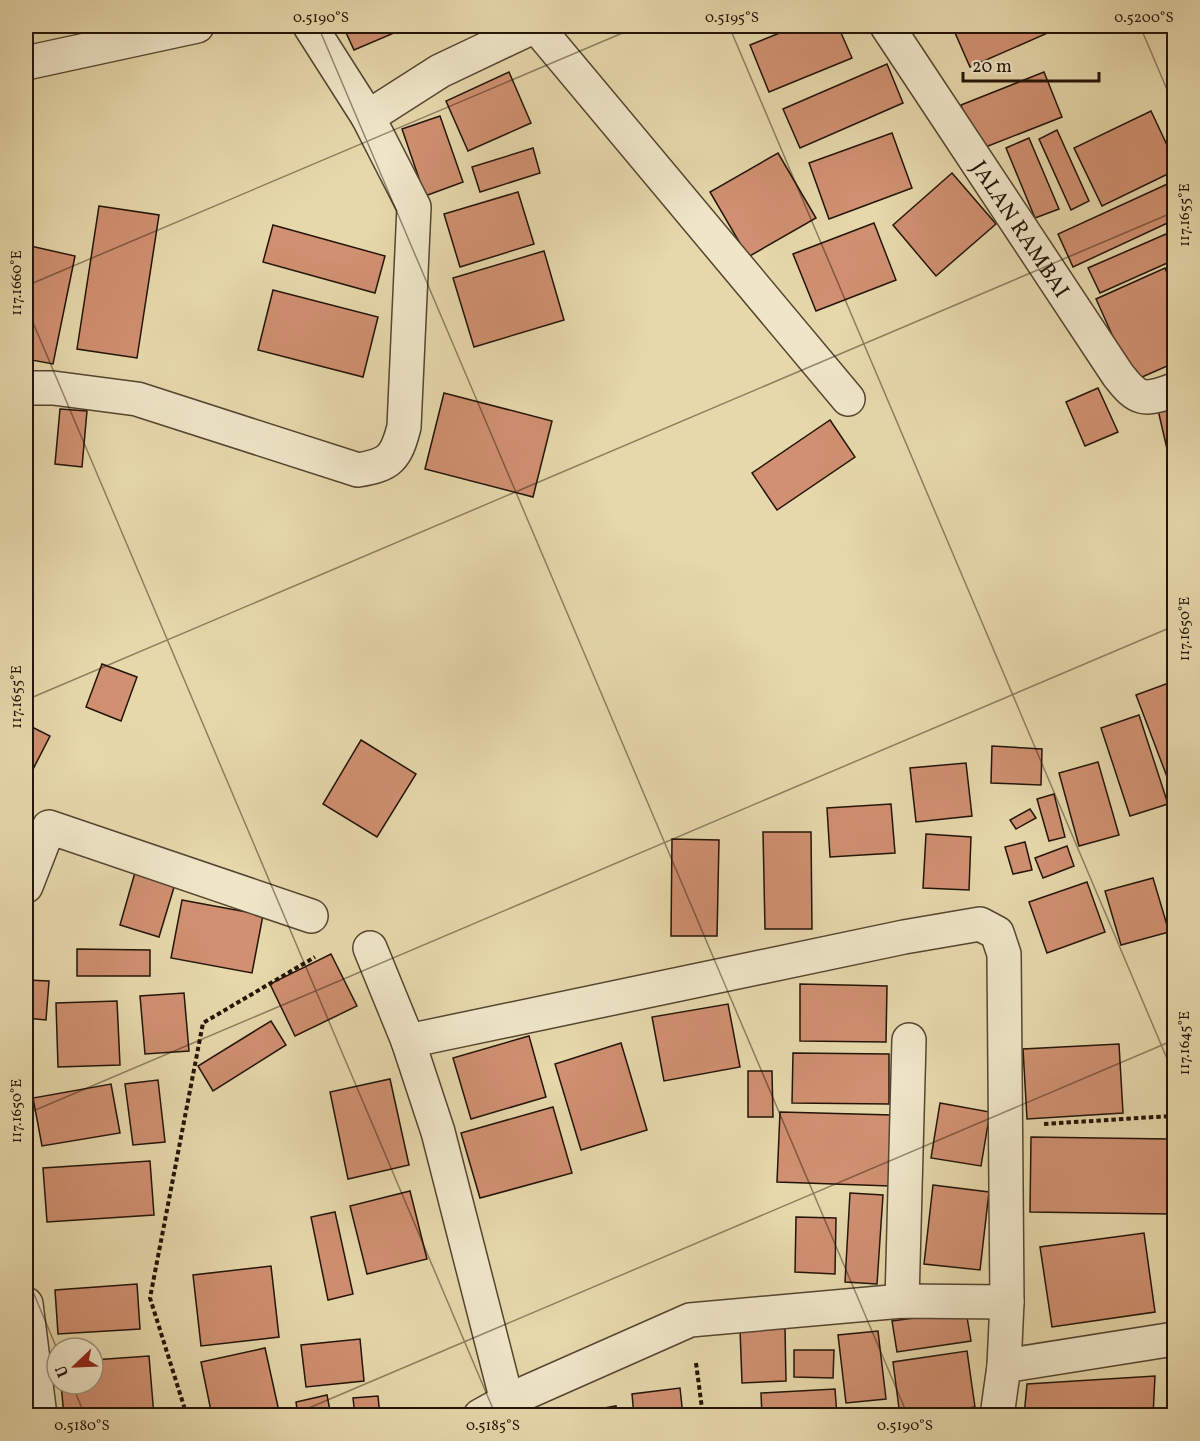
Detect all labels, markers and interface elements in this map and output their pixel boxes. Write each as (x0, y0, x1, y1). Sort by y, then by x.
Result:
text: 0.5190°S (293, 8, 349, 29)
text: 0.5195°S (705, 8, 759, 29)
text: 0.5200°S (1114, 8, 1174, 29)
scale bar (963, 45, 1100, 83)
text: 20 m (972, 55, 1012, 80)
street label: JALAN RAMBAI (962, 155, 1076, 305)
text: 117.1655°E (1175, 183, 1196, 247)
text: 117.1660°E (7, 250, 28, 316)
text: 117.1650°E (1175, 597, 1196, 661)
text: 117.1655°E (7, 665, 28, 729)
text: 117.1645°E (1175, 1011, 1196, 1075)
text: 117.1650°E (7, 1079, 28, 1143)
north arrow (45, 1336, 105, 1396)
text: U (51, 1362, 75, 1380)
text: 0.5180°S (54, 1416, 110, 1437)
text: 0.5185°S (466, 1416, 520, 1437)
text: 0.5190°S (877, 1416, 933, 1437)

